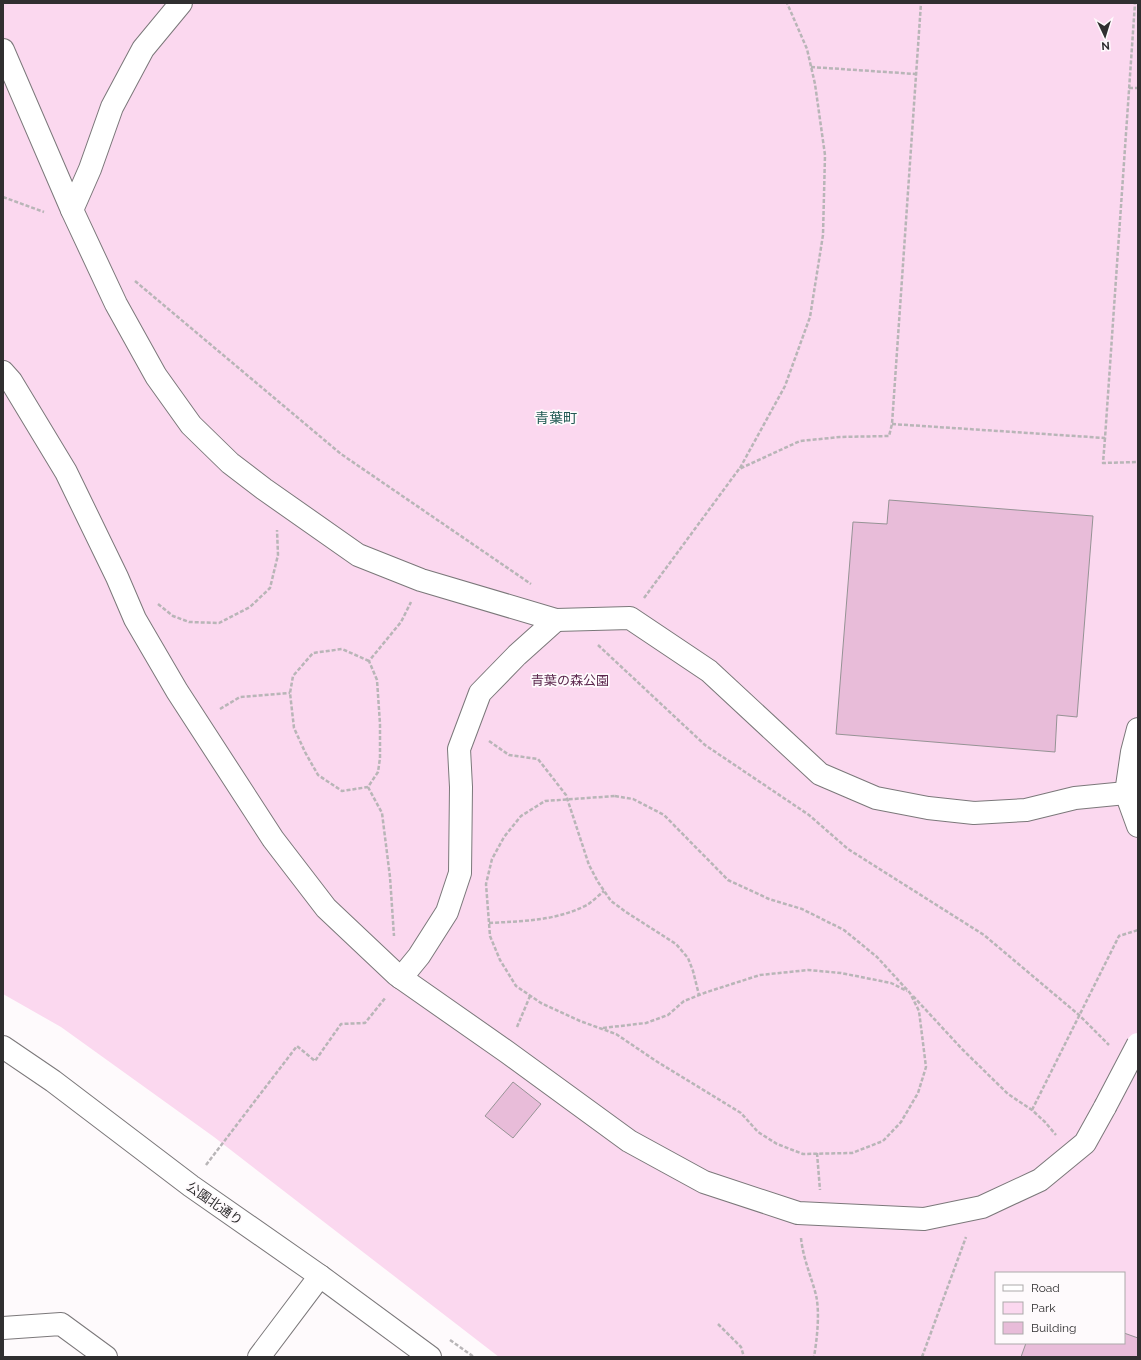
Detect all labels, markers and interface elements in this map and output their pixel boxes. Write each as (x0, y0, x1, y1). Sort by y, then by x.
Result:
north arrow (1085, 16, 1125, 56)
text: N (1101, 39, 1110, 52)
district label: 青葉町 (535, 410, 577, 426)
park label: 青葉の森公園 (531, 673, 609, 688)
street label: 公園北通り (184, 1179, 246, 1228)
legend (995, 1272, 1125, 1344)
text: Road (1031, 1281, 1060, 1295)
text: Park (1031, 1301, 1056, 1315)
text: Building (1031, 1321, 1077, 1335)

